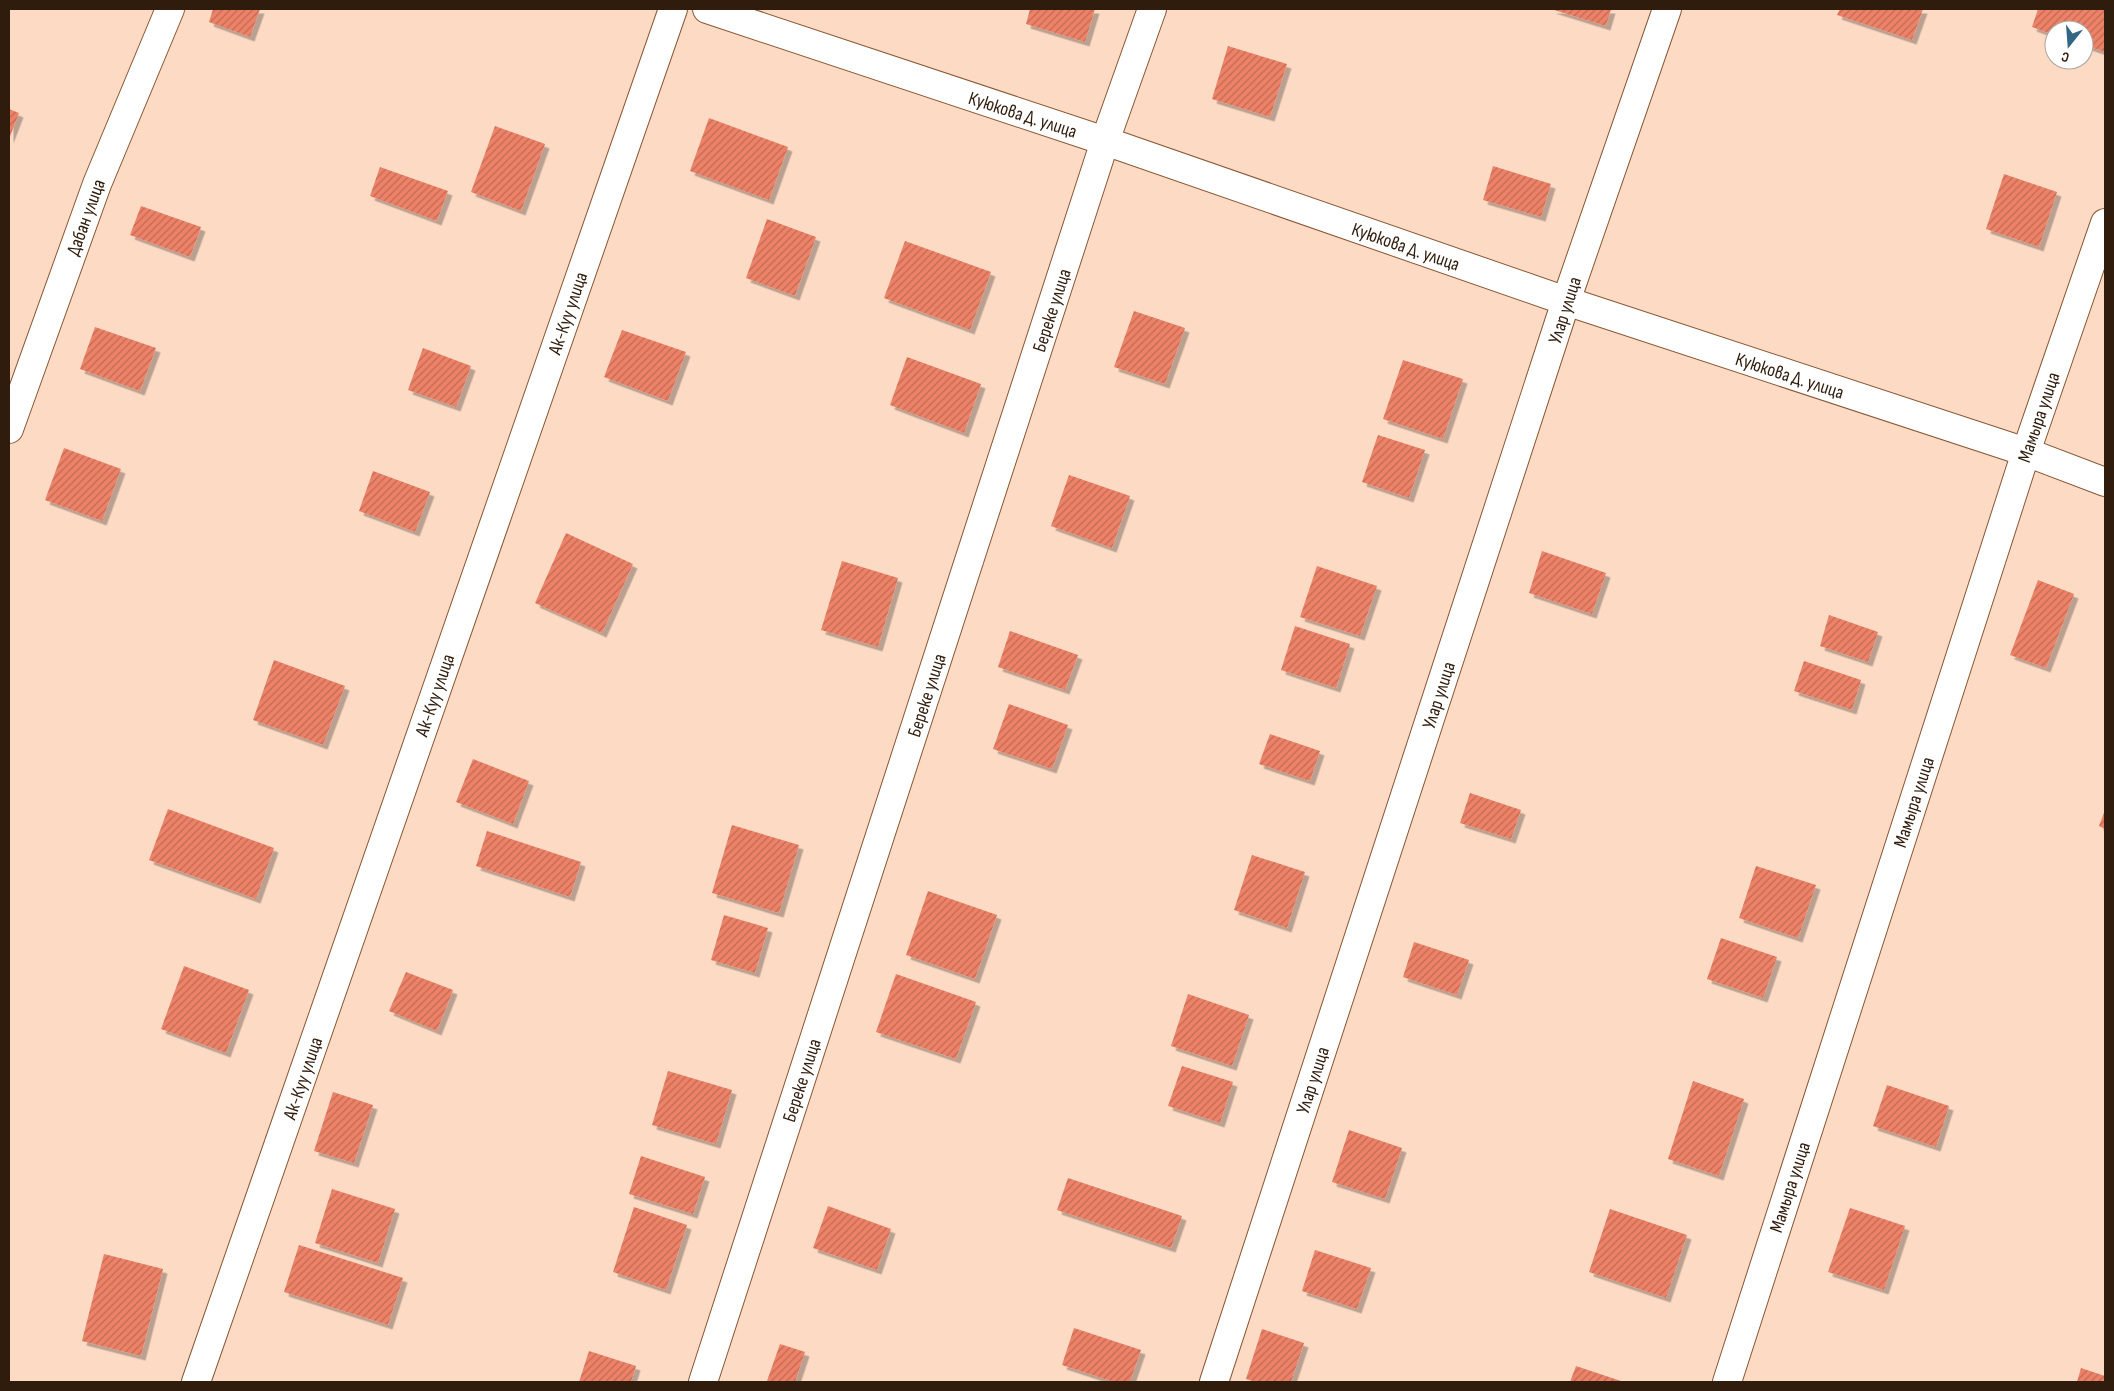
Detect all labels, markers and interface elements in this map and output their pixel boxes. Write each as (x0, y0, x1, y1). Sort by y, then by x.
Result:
north arrow (2044, 20, 2094, 70)
text: С (2059, 48, 2071, 66)
street label: Куюкова Д. улица (965, 87, 1080, 144)
street label: Дабан улица (62, 176, 111, 259)
street label: Куюкова Д. улица (1349, 218, 1462, 277)
street label: Береке улица (1028, 266, 1077, 355)
street label: Ак-Куу улица (543, 269, 593, 359)
street label: Улар улица (1544, 274, 1587, 347)
street label: Куюкова Д. улица (1732, 348, 1847, 405)
street label: Мамыра улица (2013, 369, 2066, 466)
street label: Ак-Куу улица (410, 651, 460, 741)
street label: Береке улица (903, 651, 952, 740)
street label: Улар улица (1418, 659, 1461, 732)
street label: Мамыра улица (1889, 754, 1940, 851)
street label: Ак-Куу улица (278, 1034, 328, 1124)
street label: Береке улица (778, 1036, 827, 1125)
street label: Улар улица (1292, 1044, 1335, 1117)
street label: Мамыра улица (1765, 1139, 1816, 1236)

